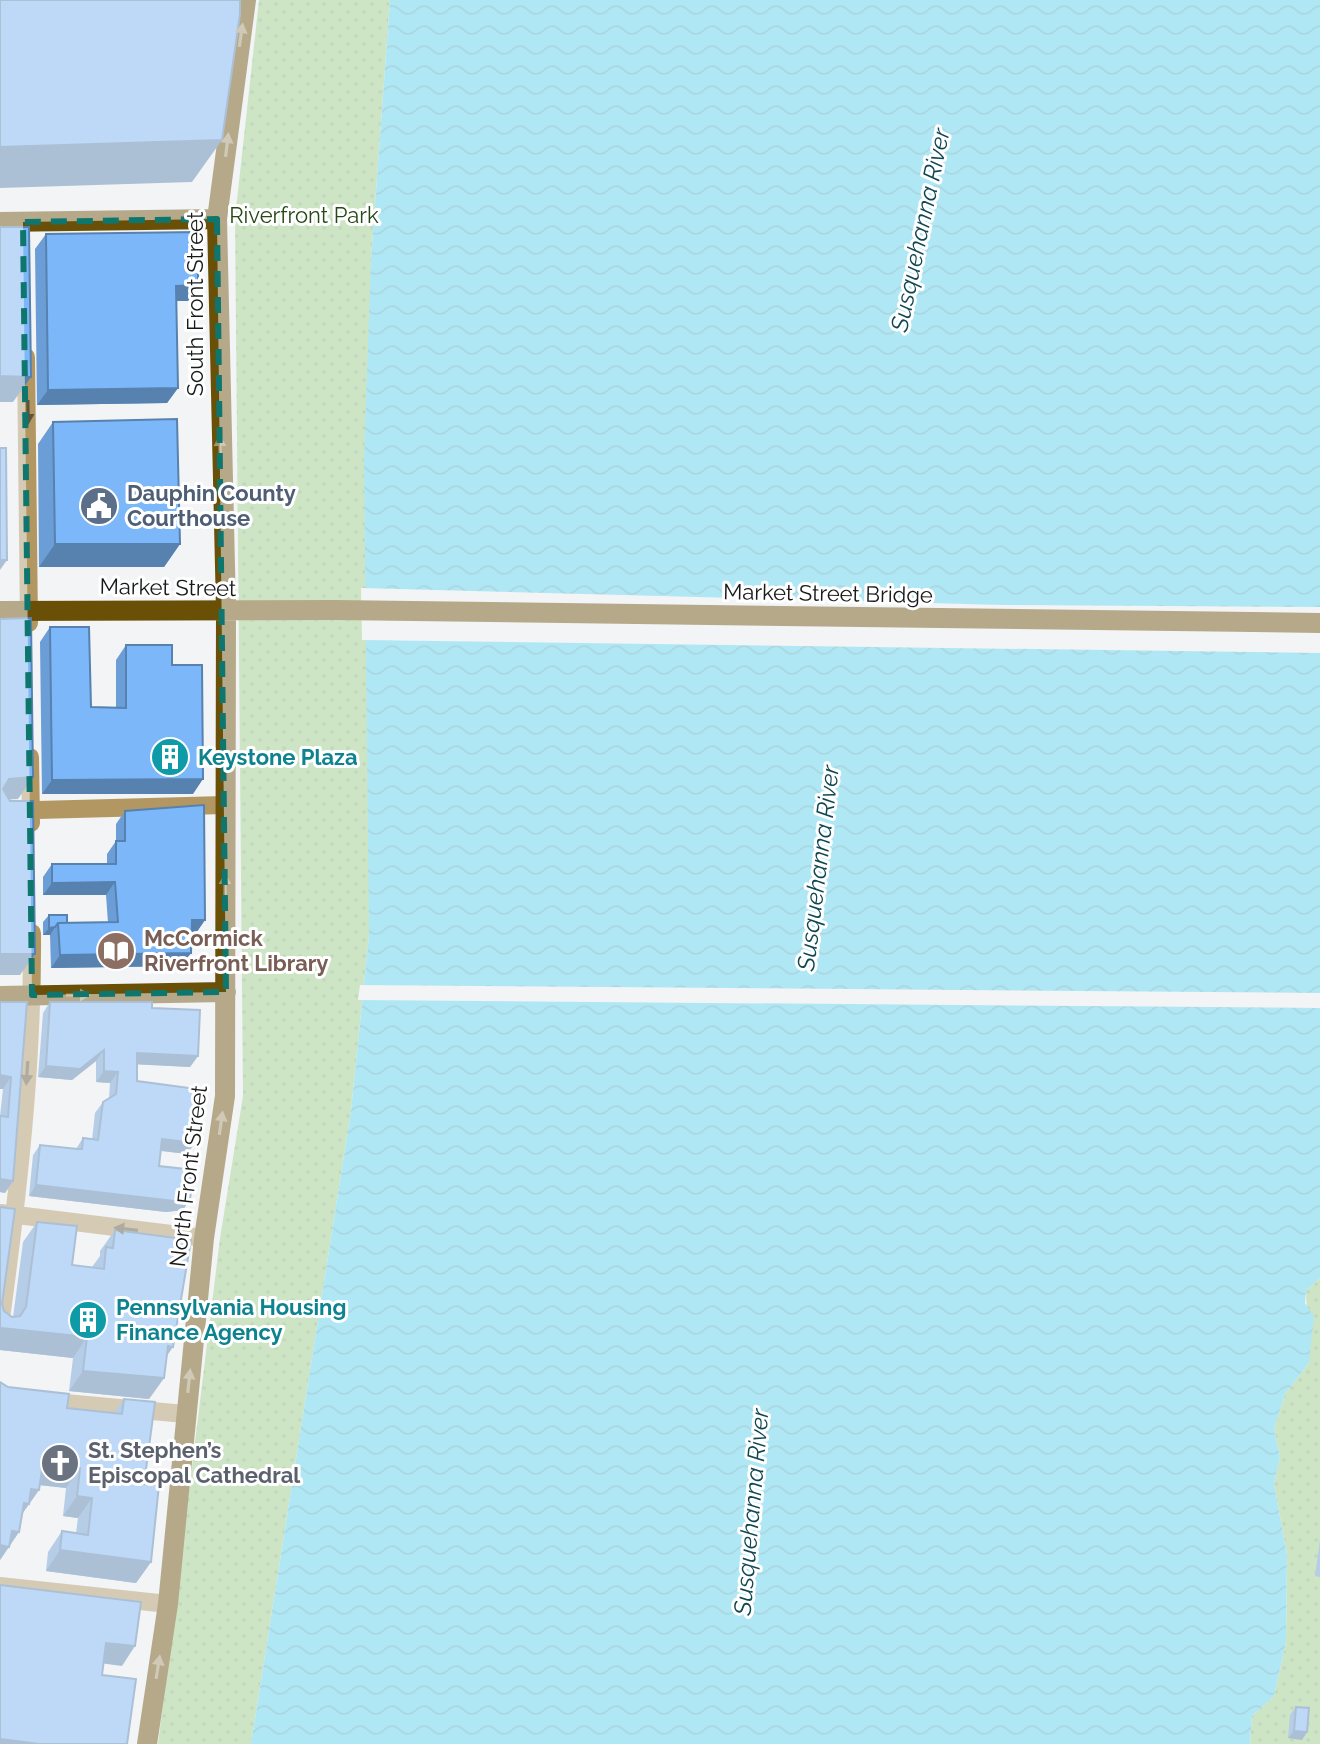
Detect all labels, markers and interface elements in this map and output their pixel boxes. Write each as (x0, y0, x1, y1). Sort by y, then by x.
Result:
one-way arrow (235, 22, 248, 47)
water label: Susquehanna River (884, 125, 956, 335)
one-way arrow (221, 132, 234, 157)
park label: Riverfront Park (229, 202, 379, 228)
street label: South Front Street (182, 211, 208, 396)
one-way arrow (21, 400, 34, 425)
one-way arrow (214, 435, 227, 460)
place label: Dauphin County Courthouse (127, 480, 296, 531)
public building icon: Dauphin County Courthouse (78, 485, 120, 527)
street label: Market Street (99, 573, 237, 601)
street label: Market Street Bridge (723, 578, 933, 608)
building icon: Keystone Plaza (149, 736, 191, 778)
place label: Keystone Plaza (198, 744, 358, 770)
water label: Susquehanna River (791, 763, 845, 974)
one-way arrow (219, 873, 231, 898)
place label: McCormick Riverfront Library (144, 925, 328, 976)
library icon: McCormick Riverfront Library (95, 930, 137, 972)
one-way arrow (66, 988, 91, 1001)
one-way arrow (20, 1061, 33, 1086)
street label: North Front Street (164, 1083, 212, 1268)
one-way arrow (215, 1110, 228, 1135)
one-way arrow (113, 1222, 138, 1235)
place label: Pennsylvania Housing Finance Agency (116, 1294, 346, 1345)
building icon: Pennsylvania Housing Finance Agency (67, 1299, 109, 1341)
one-way arrow (182, 1368, 195, 1393)
water label: Susquehanna River (727, 1407, 775, 1617)
place label: St. Stephen’s Episcopal Cathedral (88, 1437, 301, 1488)
church icon: St. Stephen’s Episcopal Cathedral (39, 1442, 81, 1484)
one-way arrow (152, 1654, 165, 1679)

